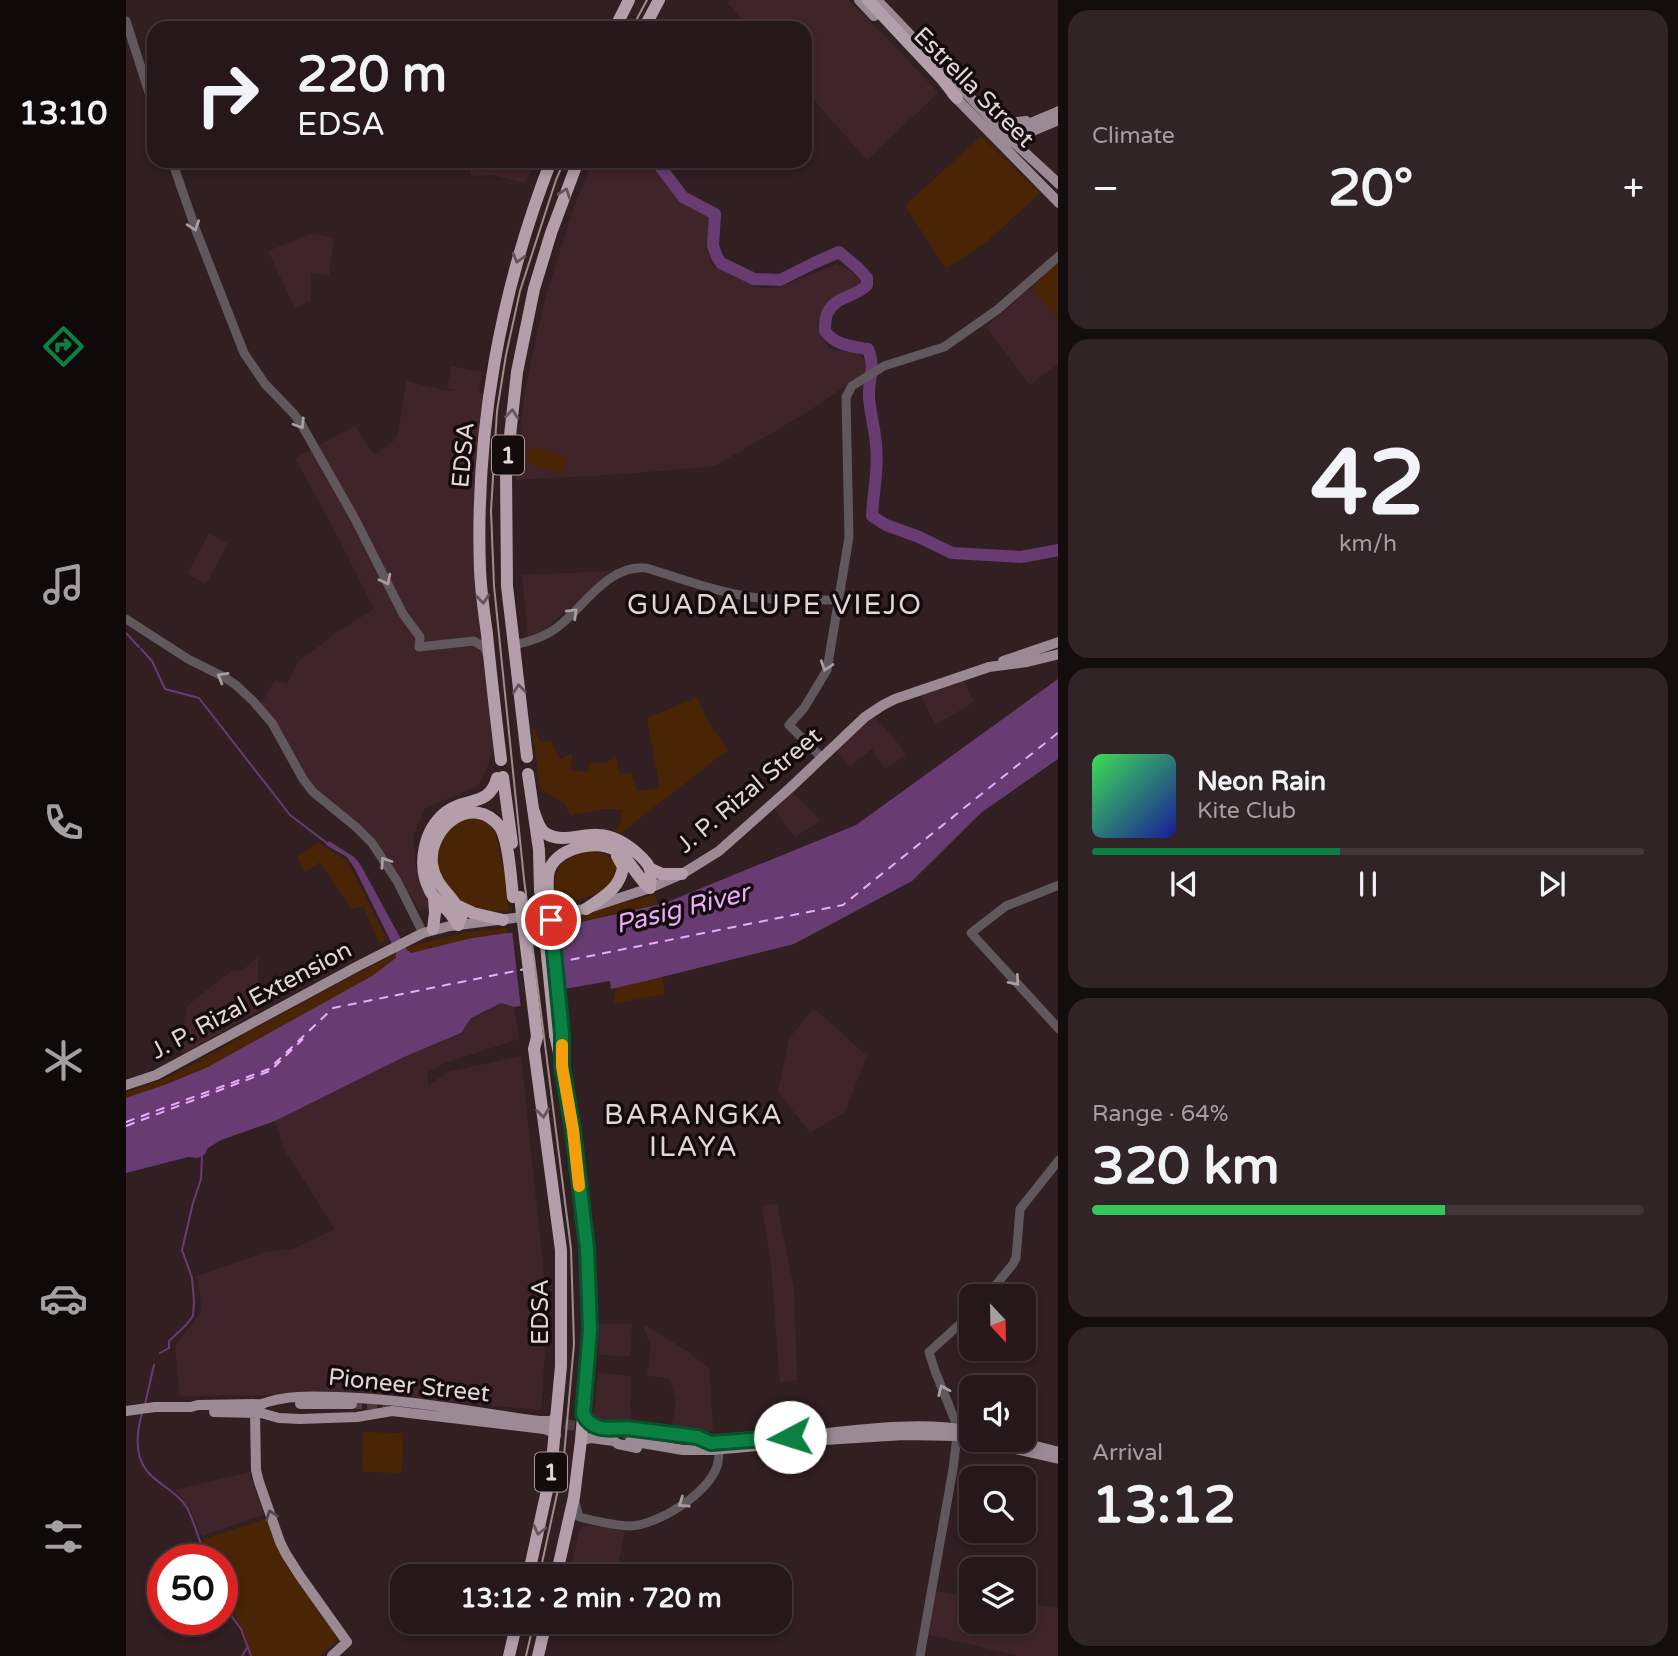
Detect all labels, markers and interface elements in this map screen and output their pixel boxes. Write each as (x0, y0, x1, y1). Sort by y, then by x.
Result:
street label: Estrella Street (907, 21, 1040, 154)
text: 220 m (297, 46, 447, 105)
icon: right (182, 49, 273, 140)
text: 13:10 (19, 95, 107, 133)
text: EDSA (297, 106, 385, 144)
text: Climate (1092, 122, 1175, 150)
text: 20° (1328, 157, 1413, 220)
text: − (1092, 166, 1119, 212)
text: + (1623, 166, 1644, 212)
one-way arrow (557, 188, 571, 200)
one-way arrow (186, 219, 200, 231)
one-way arrow (511, 251, 526, 263)
icon: directions (39, 322, 88, 371)
one-way arrow (504, 408, 519, 419)
one-way arrow (292, 416, 305, 429)
street label: EDSA (446, 421, 481, 489)
text: 42 (1311, 429, 1425, 539)
road number: 1 (492, 436, 524, 475)
text: km/h (1339, 530, 1397, 558)
icon: music (39, 560, 88, 609)
one-way arrow (377, 573, 391, 585)
district label: GUADALUPE VIEJO (627, 588, 923, 622)
one-way arrow (475, 594, 490, 605)
one-way arrow (564, 608, 577, 621)
one-way arrow (820, 660, 834, 672)
one-way arrow (217, 672, 230, 685)
one-way arrow (512, 683, 527, 695)
street label: J. P. Rizal Street (671, 722, 827, 859)
text: Neon Rain (1197, 766, 1326, 797)
text: Kite Club (1197, 797, 1296, 825)
icon: phone (39, 798, 88, 847)
one-way arrow (380, 857, 393, 870)
icon: previous (1165, 865, 1203, 903)
icon: pause (1349, 865, 1387, 903)
icon: next (1533, 865, 1571, 903)
water label: Pasig River (612, 876, 755, 940)
pin (521, 890, 581, 950)
icon: arrive (532, 901, 570, 939)
street label: J. P. Rizal Extension (146, 935, 357, 1066)
one-way arrow (1007, 973, 1019, 986)
icon: climate (39, 1036, 88, 1085)
district label: BARANGKA ILAYA (604, 1098, 784, 1164)
text: Range · 64% (1092, 1100, 1228, 1128)
one-way arrow (535, 1107, 550, 1119)
text: 320 km (1092, 1135, 1280, 1198)
icon: car (39, 1274, 88, 1323)
street label: EDSA (526, 1279, 555, 1345)
north arrow (959, 1284, 1036, 1362)
map controls (959, 1284, 1036, 1634)
street label: Pioneer Street (327, 1363, 491, 1408)
button: sound (959, 1375, 1036, 1452)
one-way arrow (937, 1385, 951, 1397)
position arrow (753, 1400, 827, 1474)
text: Arrival (1092, 1439, 1163, 1467)
road number: 1 (535, 1452, 567, 1492)
button: search (959, 1466, 1036, 1543)
text: 13:12 (1092, 1474, 1236, 1537)
one-way arrow (678, 1495, 691, 1507)
one-way arrow (265, 1509, 279, 1521)
icon: filters (39, 1512, 88, 1561)
one-way arrow (533, 1524, 547, 1536)
speed limit sign: 50 (147, 1544, 238, 1635)
button: layers (959, 1557, 1036, 1634)
text: 13:12 · 2 min · 720 m (460, 1583, 722, 1614)

